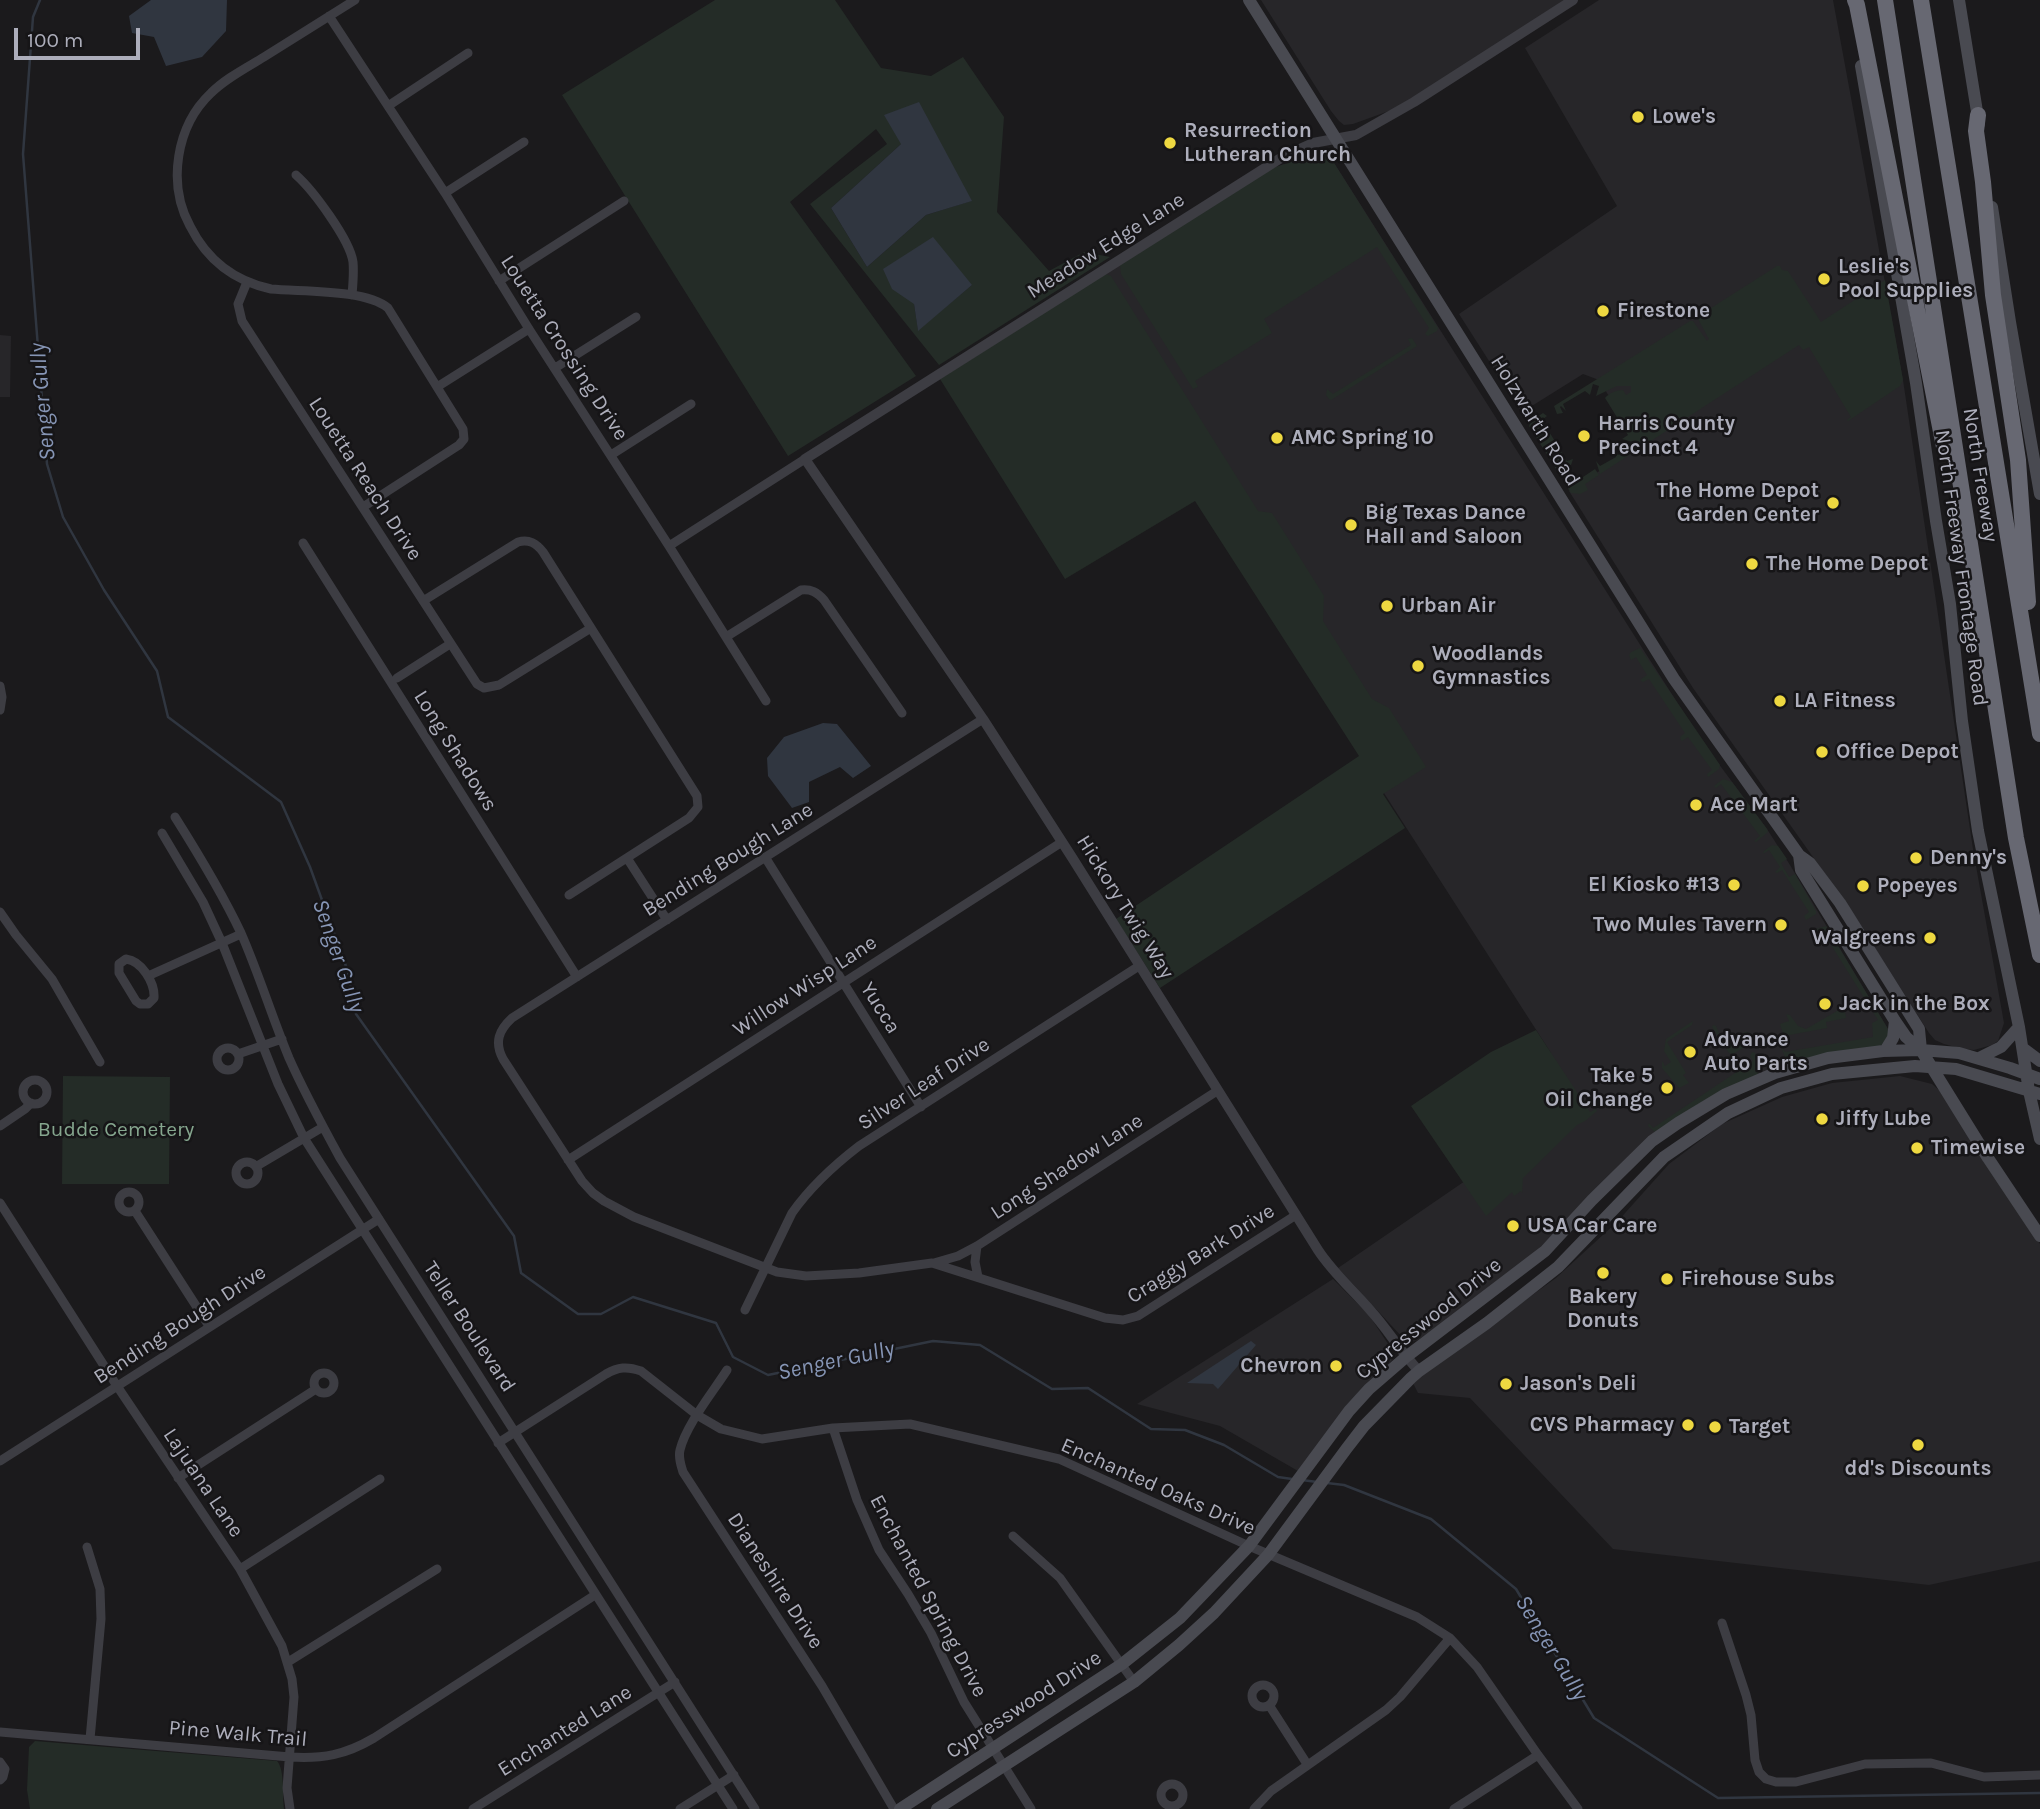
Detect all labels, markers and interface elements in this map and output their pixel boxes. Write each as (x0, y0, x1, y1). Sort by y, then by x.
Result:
scale bar (18, 14, 144, 58)
text: 100 m (27, 28, 84, 52)
place label: Lowe's (1652, 104, 1716, 130)
marker: Lowe's (1630, 109, 1646, 125)
place label: Resurrection Lutheran Church (1184, 118, 1351, 168)
marker: Resurrection Lutheran Church (1162, 135, 1178, 151)
street label: Meadow Edge Lane (1023, 187, 1189, 305)
street label: Louetta Crossing Drive (495, 251, 633, 445)
place label: Leslie's Pool Supplies (1838, 254, 1973, 304)
marker: Leslie's Pool Supplies (1816, 271, 1832, 287)
place label: Firestone (1617, 298, 1710, 324)
marker: Firestone (1595, 303, 1611, 319)
water label: Senger Gully (24, 342, 62, 462)
street label: Holzwarth Road (1485, 351, 1585, 491)
street label: Louetta Reach Drive (303, 393, 427, 565)
street label: North Freeway (1957, 406, 2003, 544)
place label: Harris County Precinct 4 (1598, 411, 1735, 461)
place label: AMC Spring 10 (1291, 425, 1434, 451)
marker: Harris County Precinct 4 (1576, 428, 1592, 444)
street label: North Freeway Frontage Road (1929, 428, 1993, 708)
marker: AMC Spring 10 (1269, 430, 1285, 446)
place label: The Home Depot Garden Center (1657, 478, 1819, 528)
marker: The Home Depot Garden Center (1825, 495, 1841, 511)
place label: Big Texas Dance Hall and Saloon (1365, 500, 1526, 550)
marker: Big Texas Dance Hall and Saloon (1343, 517, 1359, 533)
place label: The Home Depot (1766, 551, 1928, 577)
marker: The Home Depot (1744, 556, 1760, 572)
place label: Urban Air (1401, 593, 1496, 619)
marker: Urban Air (1379, 598, 1395, 614)
place label: Woodlands Gymnastics (1432, 641, 1551, 691)
marker: Woodlands Gymnastics (1410, 658, 1426, 674)
street label: Long Shadows (408, 686, 502, 816)
place label: LA Fitness (1794, 688, 1896, 714)
marker: LA Fitness (1772, 693, 1788, 709)
place label: Office Depot (1836, 739, 1959, 765)
marker: Office Depot (1814, 744, 1830, 760)
place label: Ace Mart (1710, 792, 1798, 818)
street label: Bending Bough Lane (638, 797, 818, 923)
marker: Ace Mart (1688, 797, 1704, 813)
street label: Hickory Twig Way (1071, 831, 1179, 983)
place label: Denny's (1930, 845, 2007, 871)
marker: Denny's (1908, 850, 1924, 866)
place label: El Kiosko #13 (1588, 872, 1720, 898)
place label: Popeyes (1877, 873, 1958, 899)
marker: El Kiosko #13 (1726, 877, 1742, 893)
marker: Popeyes (1855, 878, 1871, 894)
water label: Senger Gully (306, 896, 370, 1016)
place label: Two Mules Tavern (1593, 912, 1767, 938)
marker: Two Mules Tavern (1773, 917, 1789, 933)
place label: Walgreens (1811, 925, 1916, 951)
street label: Willow Wisp Lane (728, 930, 882, 1042)
marker: Walgreens (1922, 930, 1938, 946)
street label: Yucca (854, 978, 906, 1038)
place label: Jack in the Box (1839, 991, 1990, 1017)
marker: Jack in the Box (1817, 996, 1833, 1012)
place label: Advance Auto Parts (1704, 1027, 1808, 1077)
street label: Silver Leaf Drive (853, 1032, 995, 1136)
marker: Advance Auto Parts (1682, 1044, 1698, 1060)
place label: Take 5 Oil Change (1545, 1063, 1653, 1113)
marker: Take 5 Oil Change (1659, 1080, 1675, 1096)
place label: Jiffy Lube (1836, 1106, 1931, 1132)
street label: Long Shadow Lane (986, 1108, 1148, 1226)
marker: Jiffy Lube (1814, 1111, 1830, 1127)
park label: Budde Cemetery (38, 1117, 194, 1143)
place label: Timewise (1931, 1135, 2025, 1161)
marker: Timewise (1909, 1140, 1925, 1156)
street label: Craggy Bark Drive (1123, 1199, 1279, 1309)
place label: USA Car Care (1527, 1213, 1657, 1239)
marker: USA Car Care (1505, 1218, 1521, 1234)
street label: Cypresswood Drive (1351, 1253, 1507, 1385)
street label: Teller Boulevard (417, 1257, 521, 1397)
street label: Bending Bough Drive (89, 1260, 271, 1390)
marker: Bakery Donuts (1595, 1265, 1611, 1281)
place label: Firehouse Subs (1681, 1266, 1835, 1292)
marker: Firehouse Subs (1659, 1271, 1675, 1287)
place label: Bakery Donuts (1567, 1284, 1639, 1334)
water label: Senger Gully (775, 1335, 897, 1387)
place label: Chevron (1240, 1353, 1322, 1379)
marker: Chevron (1328, 1358, 1344, 1374)
place label: Jason's Deli (1520, 1371, 1637, 1397)
marker: Jason's Deli (1498, 1376, 1514, 1392)
place label: CVS Pharmacy (1530, 1412, 1674, 1438)
place label: Target (1729, 1414, 1790, 1440)
marker: CVS Pharmacy (1680, 1417, 1696, 1433)
marker: Target (1707, 1419, 1723, 1435)
street label: Lajuana Lane (157, 1424, 249, 1542)
street label: Enchanted Oaks Drive (1057, 1433, 1259, 1541)
marker: dd's Discounts (1910, 1437, 1926, 1453)
place label: dd's Discounts (1845, 1456, 1991, 1482)
street label: Enchanted Spring Drive (864, 1490, 992, 1702)
street label: Dianeshire Drive (722, 1508, 828, 1654)
water label: Senger Gully (1509, 1590, 1593, 1706)
street label: Cypresswood Drive (942, 1645, 1106, 1765)
street label: Enchanted Lane (493, 1680, 637, 1782)
street label: Pine Walk Trail (168, 1715, 308, 1753)

